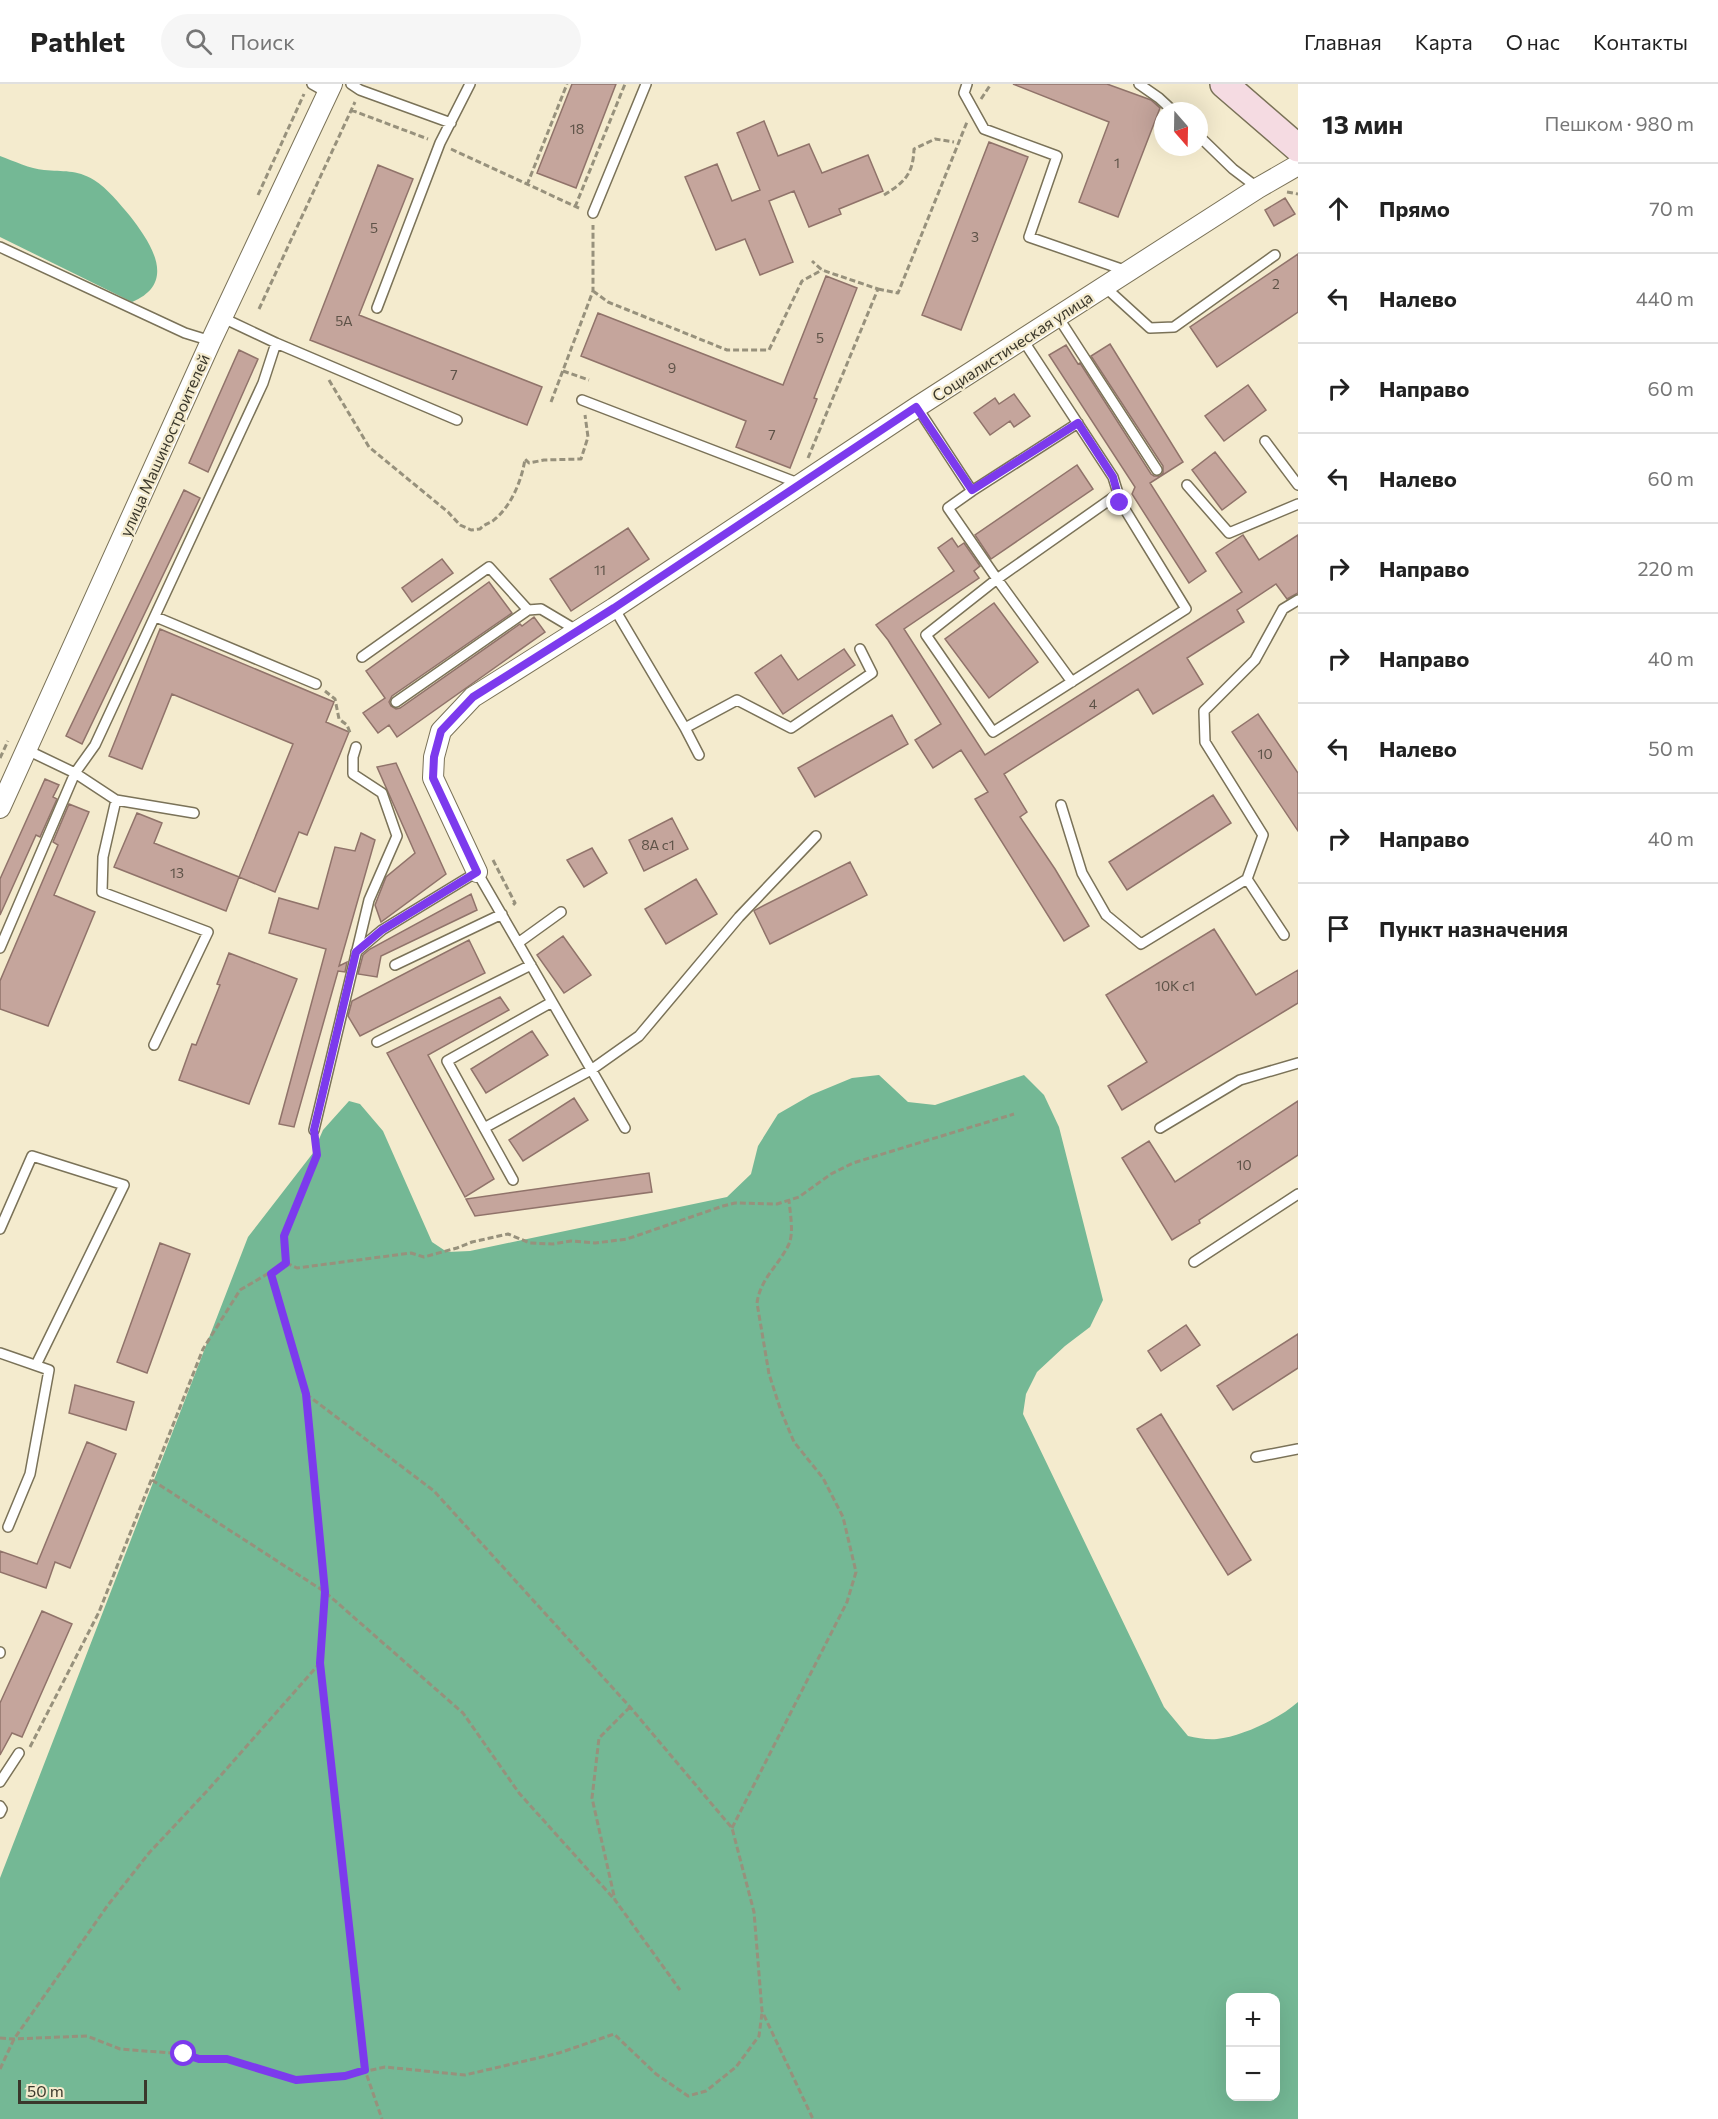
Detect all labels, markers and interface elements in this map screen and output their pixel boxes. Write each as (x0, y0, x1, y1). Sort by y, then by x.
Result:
search box (161, 14, 581, 68)
text: Pathlet (30, 24, 125, 58)
icon: search (182, 25, 215, 58)
text: Поиск (230, 28, 295, 55)
text: Главная (1304, 29, 1382, 54)
text: Карта (1415, 29, 1473, 54)
text: О нас (1506, 29, 1560, 54)
text: Контакты (1593, 29, 1688, 54)
north arrow (1154, 102, 1208, 156)
text: 13 мин (1322, 108, 1403, 139)
text: Пешком · 980 m (1545, 111, 1694, 135)
house number: 18 (570, 120, 584, 137)
house number: 1 (1114, 154, 1120, 171)
icon: ahead (1322, 192, 1355, 225)
text: Прямо (1379, 195, 1450, 222)
text: 70 m (1649, 196, 1694, 220)
house number: 5 (370, 219, 378, 236)
house number: 3 (971, 228, 979, 245)
house number: 2 (1272, 275, 1280, 292)
icon: left (1322, 282, 1355, 315)
text: Налево (1379, 285, 1457, 312)
text: 440 m (1636, 286, 1694, 310)
street label: Социалистическая улица (928, 287, 1096, 405)
house number: 5А (335, 312, 353, 329)
house number: 5 (816, 329, 824, 346)
street label: улица Машиностроителей (115, 351, 213, 539)
house number: 9 (668, 359, 676, 376)
house number: 7 (450, 366, 458, 383)
icon: right (1322, 372, 1355, 405)
text: Направо (1379, 375, 1469, 402)
text: 60 m (1648, 376, 1694, 400)
house number: 7 (768, 426, 776, 443)
icon: left (1322, 462, 1355, 495)
text: Налево (1379, 465, 1457, 492)
text: 60 m (1648, 466, 1694, 490)
route end (1106, 489, 1132, 515)
icon: right (1322, 552, 1355, 585)
text: Направо (1379, 555, 1469, 582)
text: 220 m (1638, 556, 1694, 580)
house number: 11 (594, 561, 606, 578)
icon: right (1322, 642, 1355, 675)
text: Направо (1379, 645, 1469, 672)
text: 40 m (1648, 646, 1694, 670)
house number: 4 (1089, 695, 1098, 712)
icon: left (1322, 732, 1355, 765)
text: Налево (1379, 735, 1457, 762)
text: 50 m (1648, 736, 1694, 760)
house number: 10 (1257, 745, 1273, 762)
icon: right (1322, 822, 1355, 855)
text: Направо (1379, 825, 1469, 852)
text: 40 m (1648, 826, 1694, 850)
house number: 8А с1 (641, 836, 675, 853)
house number: 13 (170, 864, 184, 881)
icon: arrive (1322, 912, 1355, 945)
text: Пункт назначения (1379, 915, 1568, 942)
house number: 10К с1 (1155, 977, 1195, 994)
house number: 10 (1236, 1156, 1252, 1173)
map controls (1226, 1993, 1280, 2101)
button: + (1226, 1993, 1280, 2047)
route start (170, 2040, 196, 2066)
button: − (1226, 2047, 1280, 2101)
scale bar (18, 2077, 147, 2104)
text: 50 m (27, 2081, 64, 2100)

